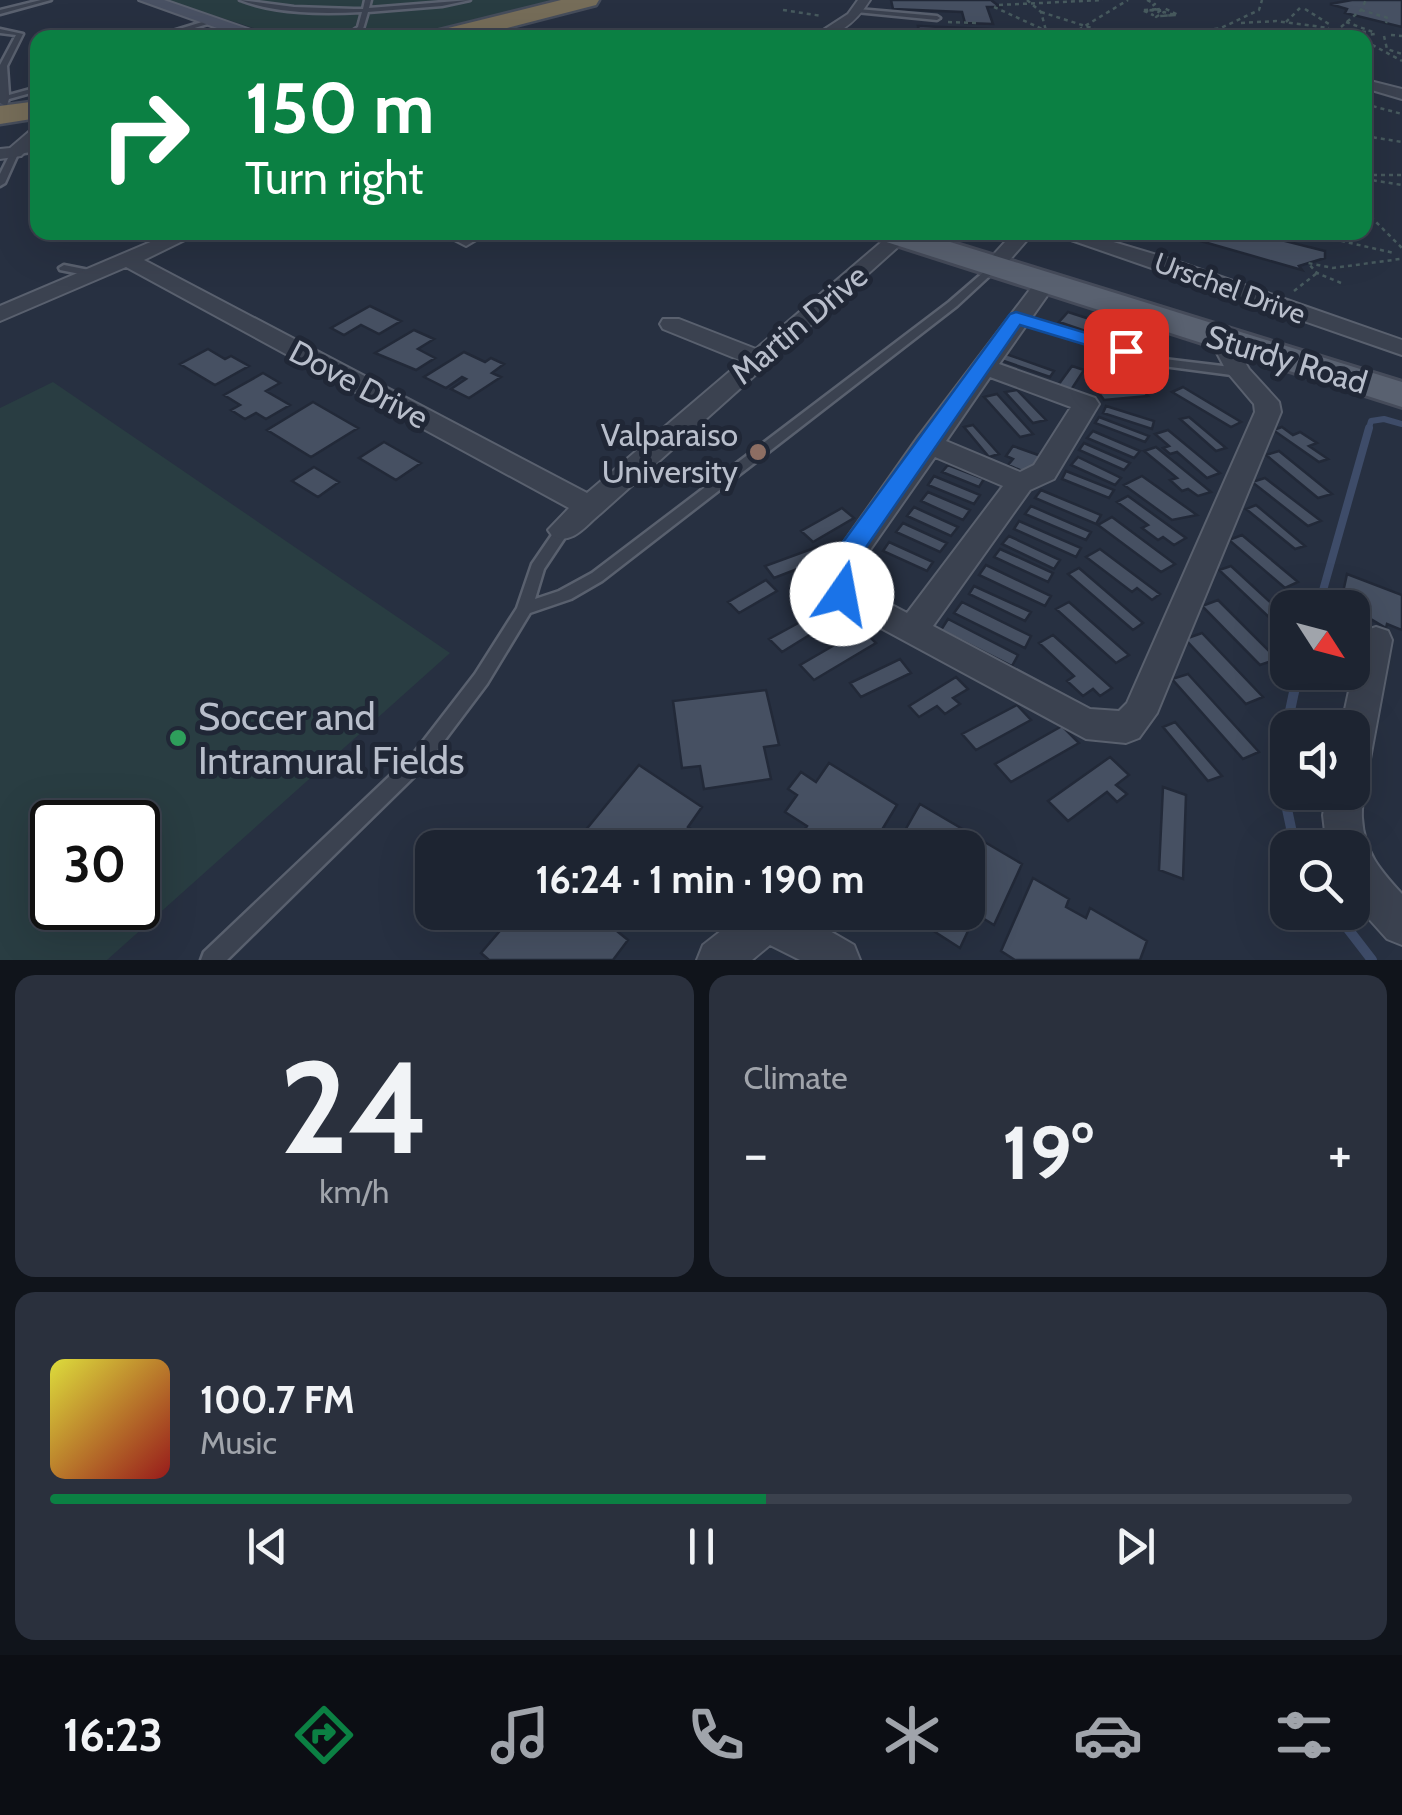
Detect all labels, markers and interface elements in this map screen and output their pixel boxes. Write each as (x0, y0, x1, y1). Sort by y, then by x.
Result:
text: 150 m (245, 65, 434, 151)
icon: right (80, 70, 210, 200)
text: Turn right (245, 151, 424, 205)
street label: Urschel Drive (1150, 245, 1310, 331)
street label: Martin Drive (723, 256, 875, 392)
pin (1084, 309, 1169, 394)
street label: Sturdy Road (1202, 316, 1372, 402)
icon: arrive (1099, 324, 1154, 379)
street label: Dove Drive (283, 331, 435, 437)
place label: Valparaiso University (601, 415, 738, 491)
marker: Valparaiso University (747, 441, 769, 463)
position arrow (790, 542, 894, 646)
north arrow (1270, 590, 1370, 690)
map controls (1270, 590, 1370, 930)
place label: Soccer and Intramural Fields (198, 693, 465, 784)
button: sound (1270, 710, 1370, 810)
marker: Soccer and Intramural Fields (167, 727, 189, 749)
speed limit sign: 30 (30, 800, 160, 930)
button: search (1270, 830, 1370, 930)
text: 16:24 · 1 min · 190 m (536, 856, 864, 903)
text: 24 (279, 1028, 429, 1186)
text: Climate (744, 1058, 848, 1097)
text: 19° (1002, 1107, 1094, 1198)
text: − (744, 1120, 768, 1187)
text: + (1328, 1120, 1352, 1187)
text: km/h (319, 1172, 389, 1211)
text: 100.7 FM (200, 1376, 355, 1423)
text: Music (200, 1423, 277, 1462)
icon: previous (240, 1519, 295, 1574)
icon: pause (674, 1519, 729, 1574)
icon: next (1108, 1519, 1163, 1574)
icon: directions (289, 1700, 359, 1770)
icon: music (485, 1700, 555, 1770)
icon: phone (681, 1700, 751, 1770)
icon: climate (877, 1700, 947, 1770)
icon: car (1073, 1700, 1143, 1770)
icon: filters (1269, 1700, 1339, 1770)
text: 16:23 (63, 1708, 163, 1762)

